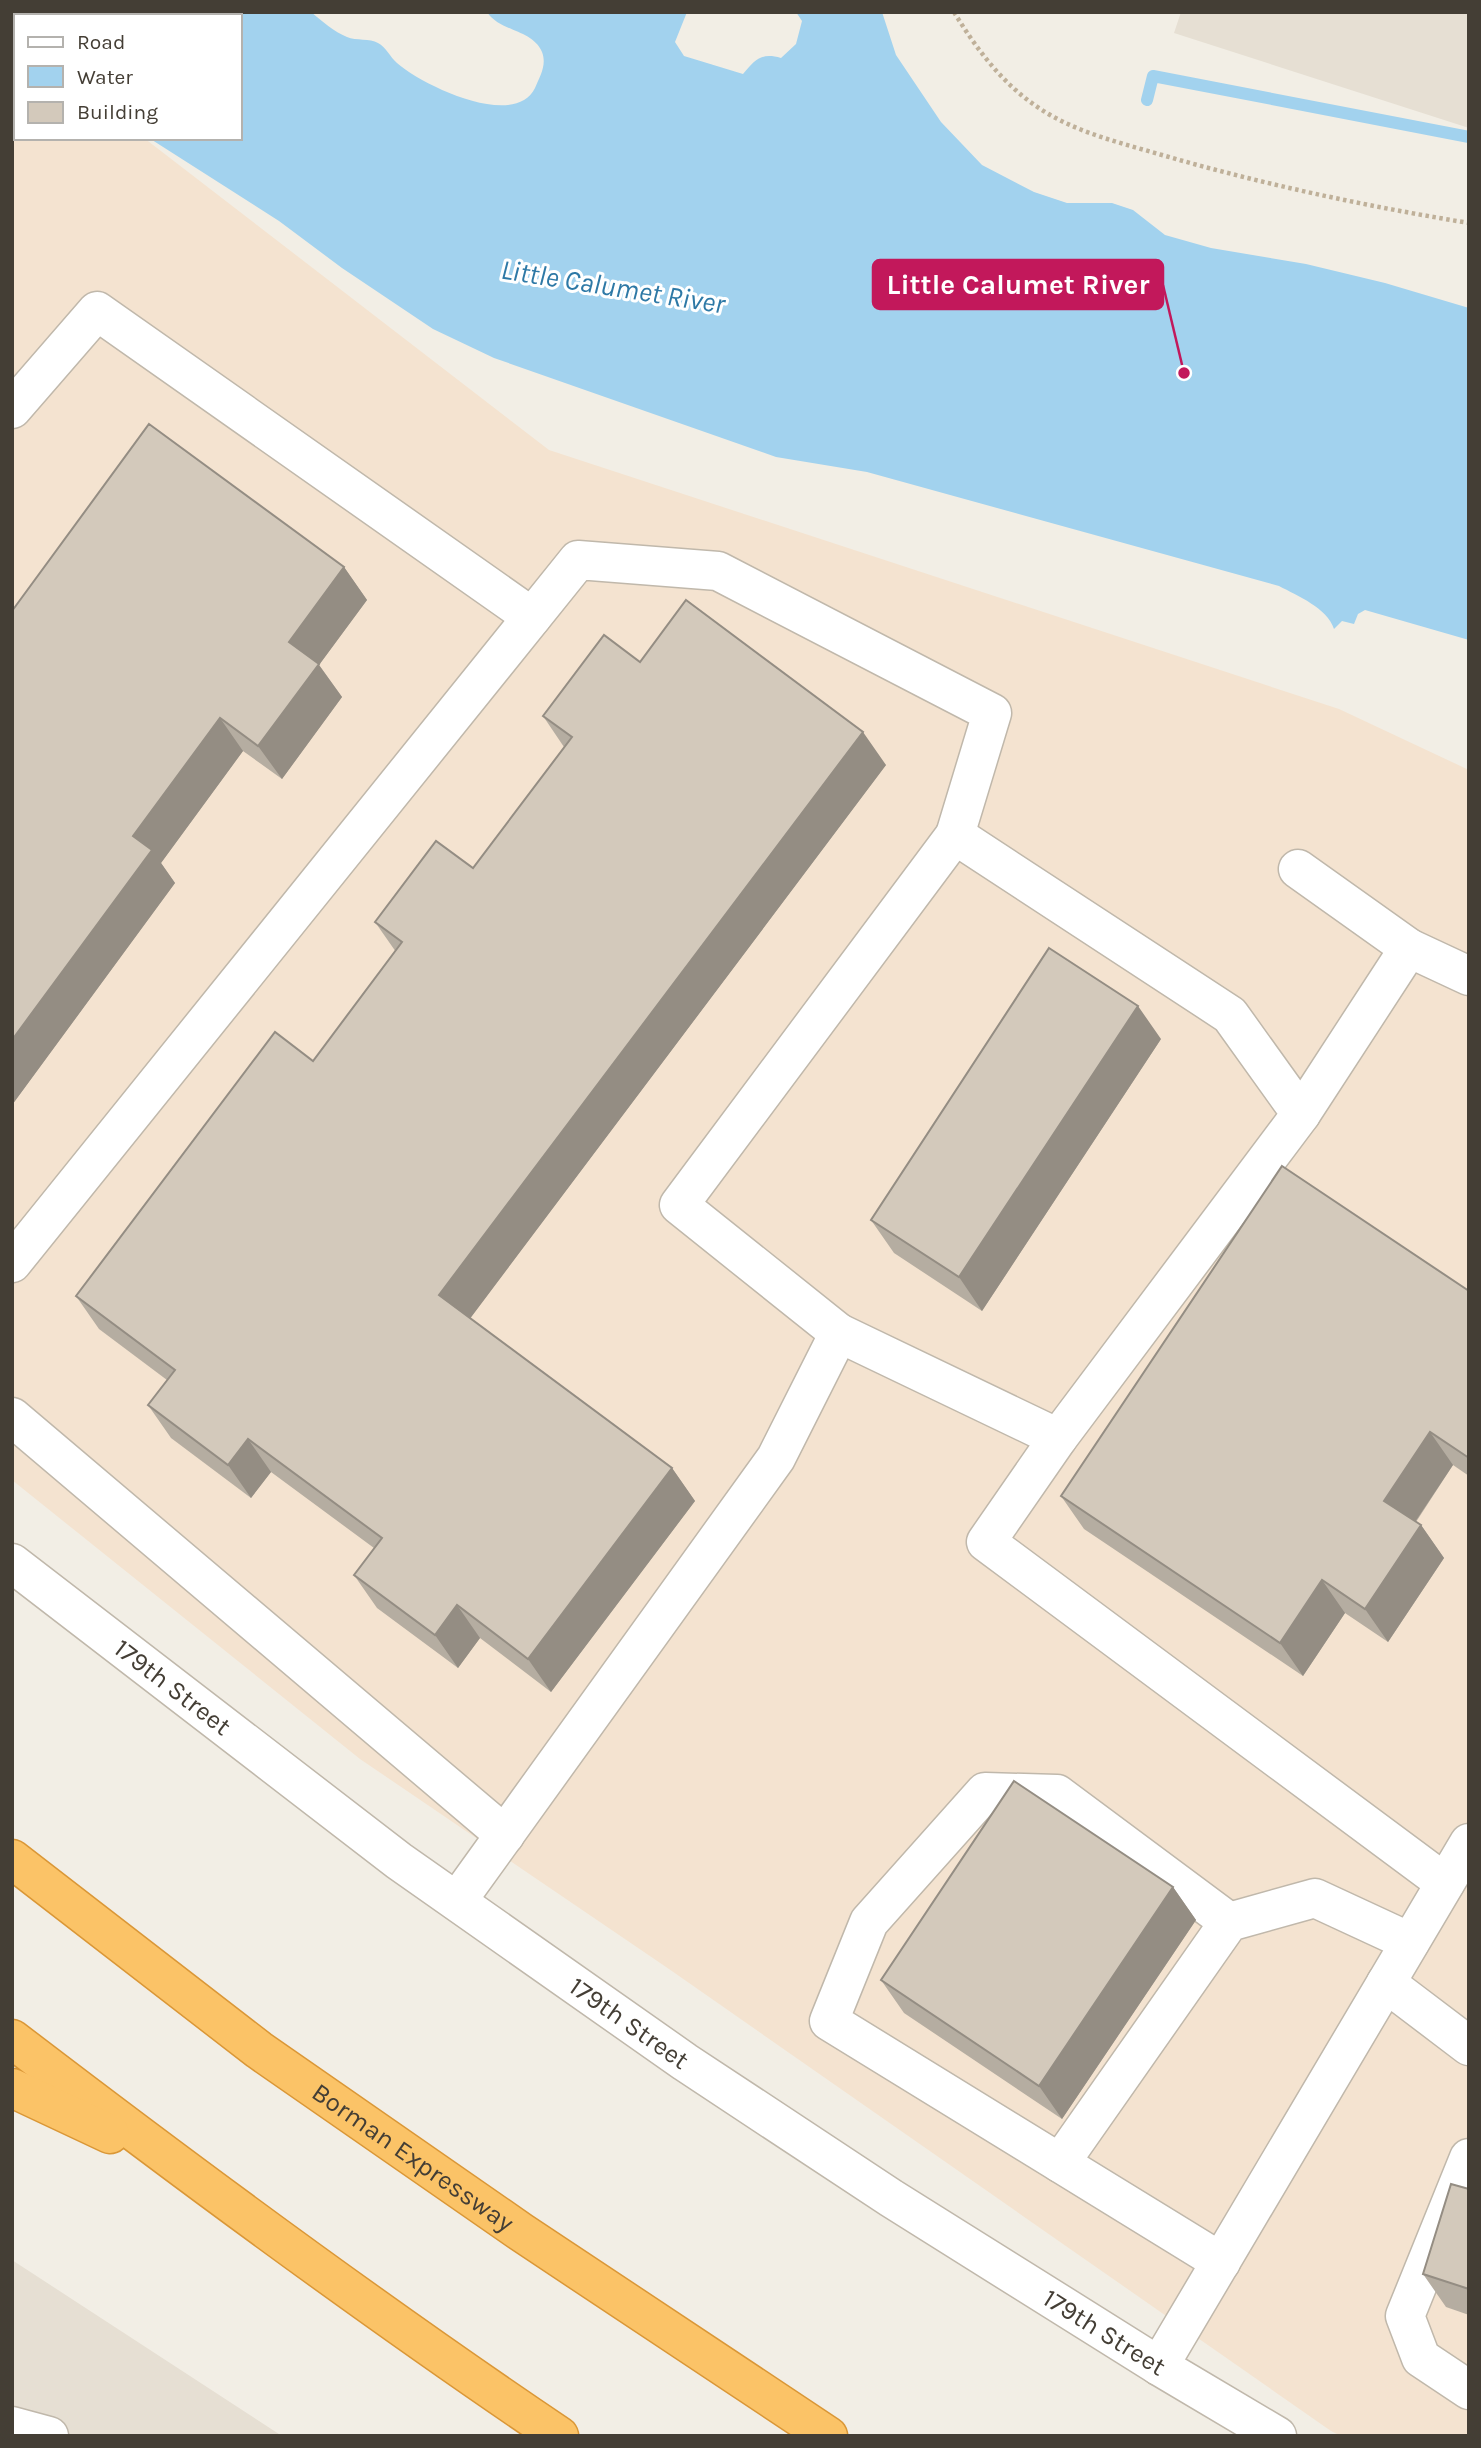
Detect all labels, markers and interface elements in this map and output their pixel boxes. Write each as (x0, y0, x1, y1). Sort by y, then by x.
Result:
legend (14, 14, 242, 140)
text: Road (77, 30, 125, 54)
text: Water (77, 65, 133, 89)
text: Building (77, 100, 158, 124)
water label: Little Calumet River (499, 252, 729, 321)
callout: Little Calumet River (873, 260, 1163, 309)
text: Little Calumet River (887, 268, 1149, 301)
street label: 179th Street (108, 1633, 237, 1742)
street label: 179th Street (563, 1971, 695, 2076)
street label: Borman Expressway (306, 2077, 520, 2238)
street label: 179th Street (1037, 2282, 1171, 2383)

